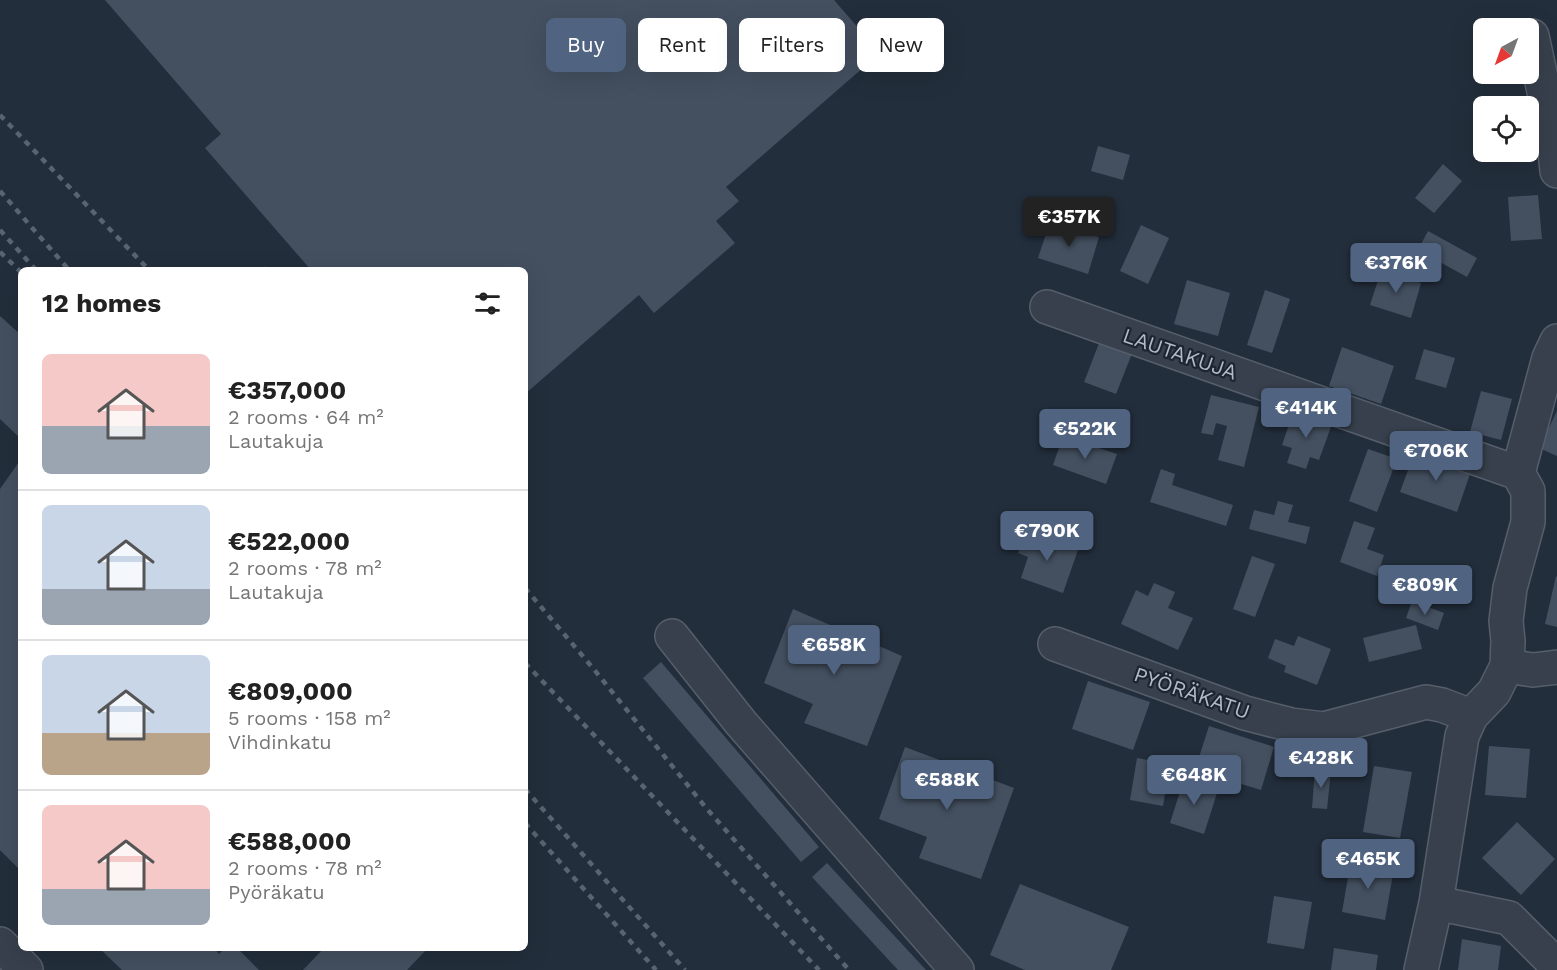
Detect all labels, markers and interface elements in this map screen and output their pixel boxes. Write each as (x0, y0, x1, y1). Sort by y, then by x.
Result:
chip: Buy (546, 18, 626, 72)
chip: Rent (638, 18, 727, 72)
chip: Filters (739, 18, 845, 72)
chip: New (857, 18, 944, 72)
north arrow (1473, 18, 1539, 84)
map controls (1473, 18, 1539, 162)
button: locate (1473, 96, 1539, 162)
pin: €357K (1027, 197, 1111, 248)
text: €357K (1038, 204, 1100, 228)
pin: €376K (1354, 243, 1438, 294)
text: €376K (1364, 250, 1428, 274)
icon: filters (471, 287, 504, 320)
text: 12 homes (42, 288, 161, 318)
street label: LAUTAKUJA (1120, 322, 1241, 385)
text: €357,000 (228, 375, 346, 405)
icon: home (90, 378, 162, 450)
pin: €414K (1264, 388, 1348, 439)
text: €414K (1275, 395, 1337, 419)
text: 2 rooms · 64 m² (228, 405, 384, 429)
pin: €522K (1043, 409, 1127, 460)
text: €522K (1053, 416, 1117, 440)
text: Lautakuja (228, 429, 324, 453)
pin: €706K (1394, 431, 1478, 482)
text: €706K (1404, 438, 1468, 462)
pin: €790K (1005, 511, 1089, 562)
text: €790K (1014, 518, 1080, 542)
text: €522,000 (228, 526, 350, 556)
icon: home (90, 529, 162, 601)
text: 2 rooms · 78 m² (228, 556, 382, 580)
pin: €809K (1383, 565, 1467, 616)
text: €809K (1392, 572, 1458, 596)
text: Lautakuja (228, 580, 324, 604)
pin: €658K (792, 625, 876, 676)
text: €658K (802, 632, 866, 656)
street label: PYÖRÄKATU (1131, 661, 1253, 724)
text: €809,000 (228, 676, 353, 706)
icon: home (90, 679, 162, 751)
text: 5 rooms · 158 m² (228, 706, 391, 730)
text: Vihdinkatu (228, 730, 332, 754)
pin: €428K (1279, 738, 1363, 789)
text: €428K (1288, 745, 1354, 769)
pin: €648K (1152, 755, 1236, 806)
pin: €588K (905, 760, 989, 811)
text: €648K (1161, 762, 1227, 786)
text: €588K (915, 767, 979, 791)
text: €588,000 (228, 826, 352, 856)
icon: home (90, 829, 162, 901)
pin: €465K (1326, 839, 1410, 890)
text: €465K (1336, 846, 1400, 870)
text: 2 rooms · 78 m² (228, 856, 382, 880)
text: Pyöräkatu (228, 880, 325, 904)

